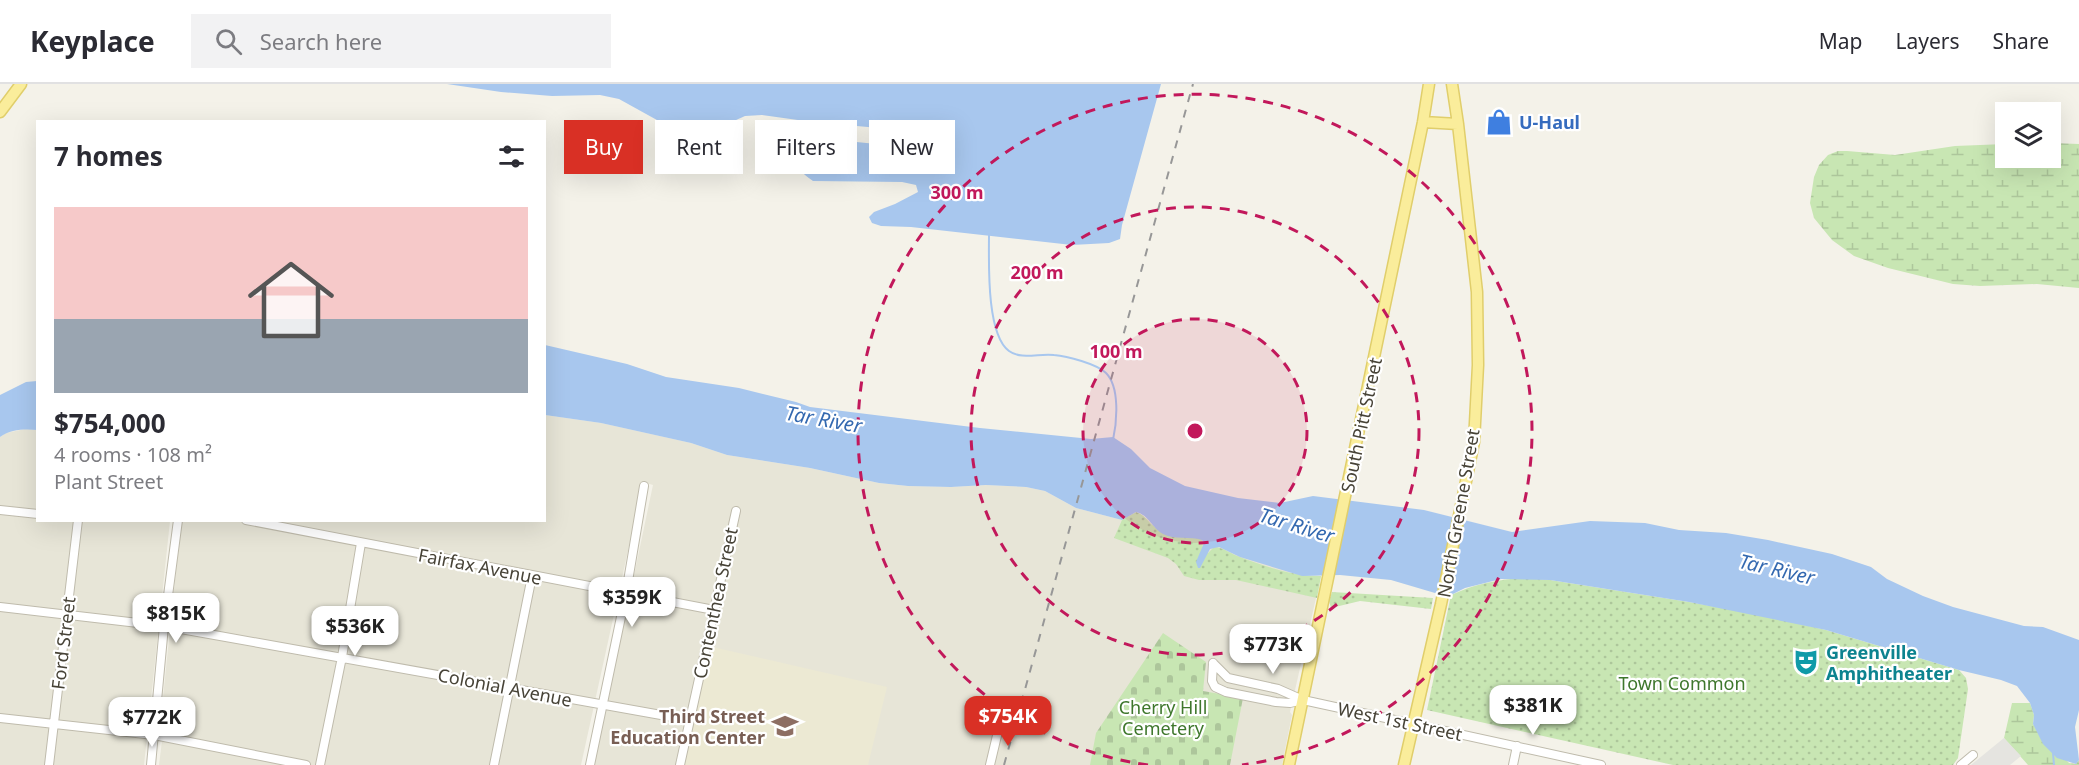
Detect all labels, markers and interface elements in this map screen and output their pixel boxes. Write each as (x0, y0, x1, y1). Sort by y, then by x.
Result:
search box (191, 14, 611, 68)
text: Keyplace (30, 22, 155, 60)
icon: search (212, 25, 245, 58)
text: Search here (260, 26, 382, 56)
text: Map (1819, 27, 1863, 55)
text: Layers (1896, 27, 1960, 55)
text: Share (1993, 27, 2049, 55)
map controls (1995, 102, 2061, 168)
button: layers (1995, 102, 2061, 168)
shop icon: U-Haul (1484, 107, 1514, 137)
place label: U-Haul (1519, 110, 1580, 134)
chip: Buy (564, 120, 643, 174)
chip: Rent (655, 120, 743, 174)
chip: Filters (755, 120, 857, 174)
chip: New (869, 120, 955, 174)
text: 7 homes (54, 138, 163, 174)
icon: filters (495, 140, 528, 173)
text: 300 m (930, 180, 984, 204)
icon: home (237, 246, 345, 354)
text: 200 m (1010, 260, 1064, 284)
text: 100 m (1089, 339, 1143, 363)
street label: South Pitt Street (1335, 355, 1387, 495)
water label: Tar River (784, 399, 865, 439)
text: $754,000 (54, 405, 166, 441)
centre of rings (1185, 421, 1205, 441)
street label: North Greene Street (1431, 426, 1485, 599)
text: 4 rooms · 108 m² (54, 441, 212, 468)
text: Plant Street (54, 468, 163, 495)
water label: Tar River (1256, 501, 1339, 549)
street label: Contenthea Street (687, 525, 743, 681)
street label: Fairfax Avenue (416, 542, 544, 590)
water label: Tar River (1737, 547, 1818, 591)
pin: $359K (590, 577, 674, 628)
text: $359K (602, 583, 662, 610)
pin: $815K (134, 593, 218, 644)
street label: Ford Street (45, 595, 81, 691)
text: $815K (146, 599, 206, 626)
pin: $536K (313, 606, 397, 657)
text: $536K (325, 612, 385, 639)
pin: $773K (1231, 624, 1315, 675)
text: $773K (1243, 630, 1303, 657)
place label: Greenville Amphitheater (1826, 640, 1952, 685)
theatre icon: Greenville Amphitheater (1791, 647, 1821, 677)
street label: Colonial Avenue (436, 662, 574, 712)
park label: Town Common (1618, 671, 1746, 695)
pin: $381K (1491, 685, 1575, 736)
text: $381K (1503, 691, 1563, 718)
park label: Cherry Hill Cemetery (1119, 695, 1207, 740)
pin: $754K (966, 696, 1050, 747)
street label: West 1st Street (1336, 696, 1465, 746)
pin: $772K (110, 697, 194, 748)
text: $754K (978, 702, 1038, 729)
text: $772K (122, 703, 182, 730)
place label: Third Street Education Center (610, 704, 765, 749)
school or university icon: Third Street Education Center (770, 711, 800, 741)

